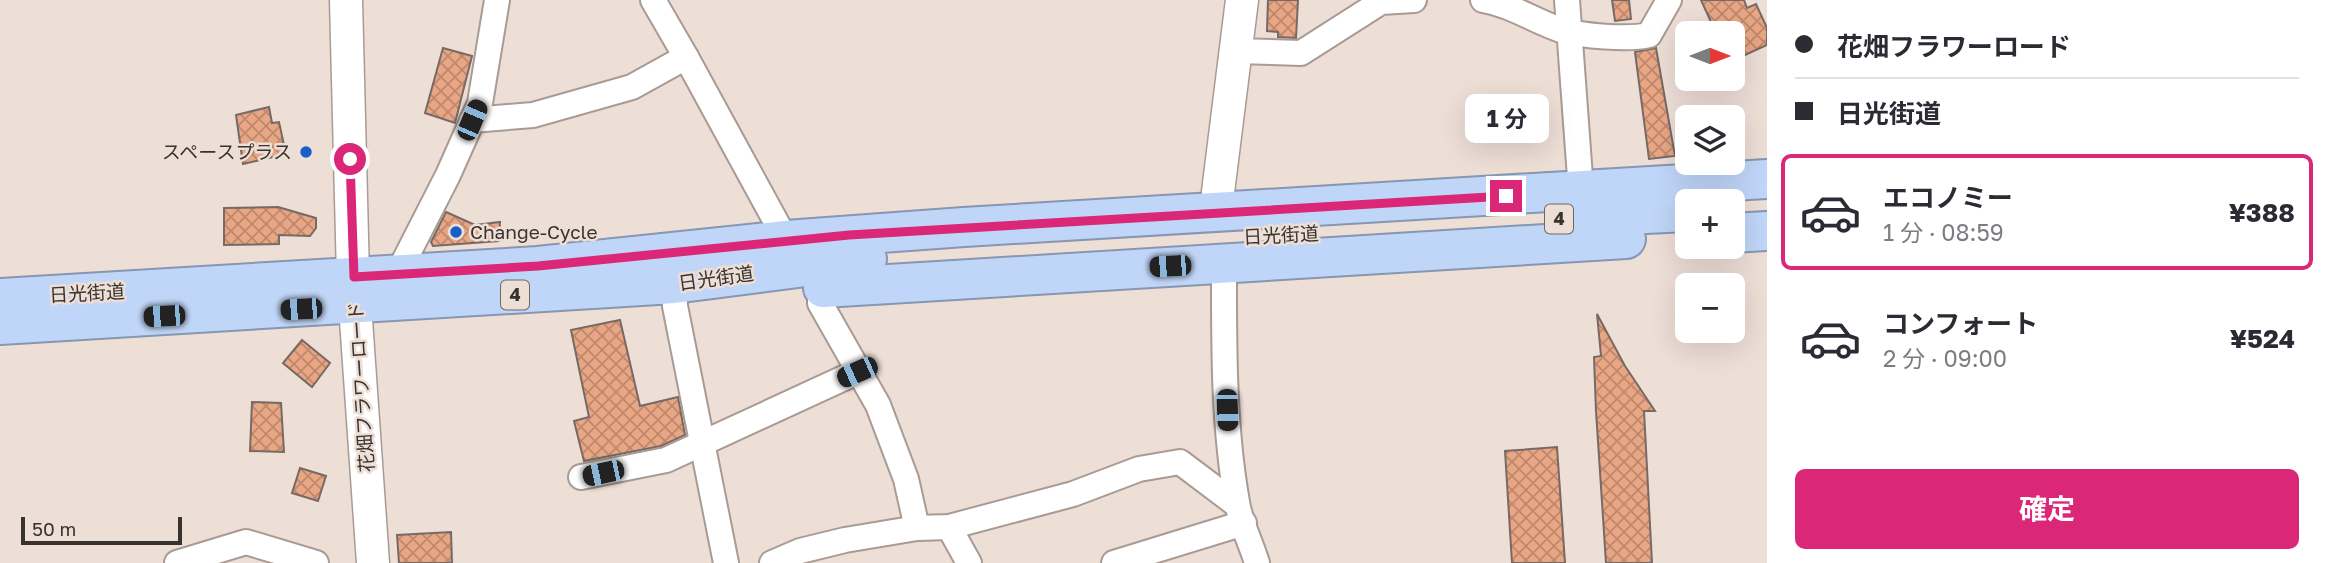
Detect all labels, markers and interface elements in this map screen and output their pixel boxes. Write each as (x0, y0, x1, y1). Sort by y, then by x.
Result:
north arrow (1675, 21, 1745, 91)
map controls (1675, 21, 1745, 343)
text: 花畑フラワーロード (1837, 31, 2071, 62)
callout: 1 分 (1464, 94, 1548, 144)
car (455, 97, 490, 143)
text: 日光街道 (1837, 98, 1941, 129)
text: 1 分 (1487, 104, 1527, 132)
button: layers (1675, 105, 1745, 175)
place label: スペースプラス (162, 140, 292, 163)
route start (334, 143, 366, 175)
marker: スペースプラス (298, 144, 314, 160)
route end (1490, 180, 1522, 212)
icon: car (1799, 181, 1862, 244)
text: エコノミー (1883, 182, 2013, 213)
button: + (1675, 189, 1745, 259)
text: ¥388 (2229, 197, 2295, 228)
road number: 4 (1545, 204, 1573, 233)
text: 1 分 · 08:59 (1883, 218, 2004, 246)
place label: Change-Cycle (470, 220, 597, 243)
street label: 日光街道 (1242, 221, 1320, 248)
marker: Change-Cycle (448, 224, 464, 240)
car (1149, 254, 1192, 278)
street label: 日光街道 (677, 261, 755, 294)
button: − (1675, 273, 1745, 343)
street label: 日光街道 (48, 279, 126, 306)
road number: 4 (501, 281, 529, 310)
car (280, 297, 323, 321)
street label: 花畑フラワーロード (343, 301, 378, 473)
car (143, 304, 186, 328)
icon: car (1799, 307, 1862, 370)
text: コンフォート (1883, 308, 2038, 339)
text: ¥524 (2230, 323, 2295, 354)
text: 2 分 · 09:00 (1883, 344, 2007, 372)
car (834, 354, 881, 390)
car (1216, 389, 1239, 431)
car (581, 458, 626, 488)
button: 確定 (1795, 469, 2299, 549)
scale bar (21, 514, 182, 546)
text: 50 m (32, 517, 76, 540)

